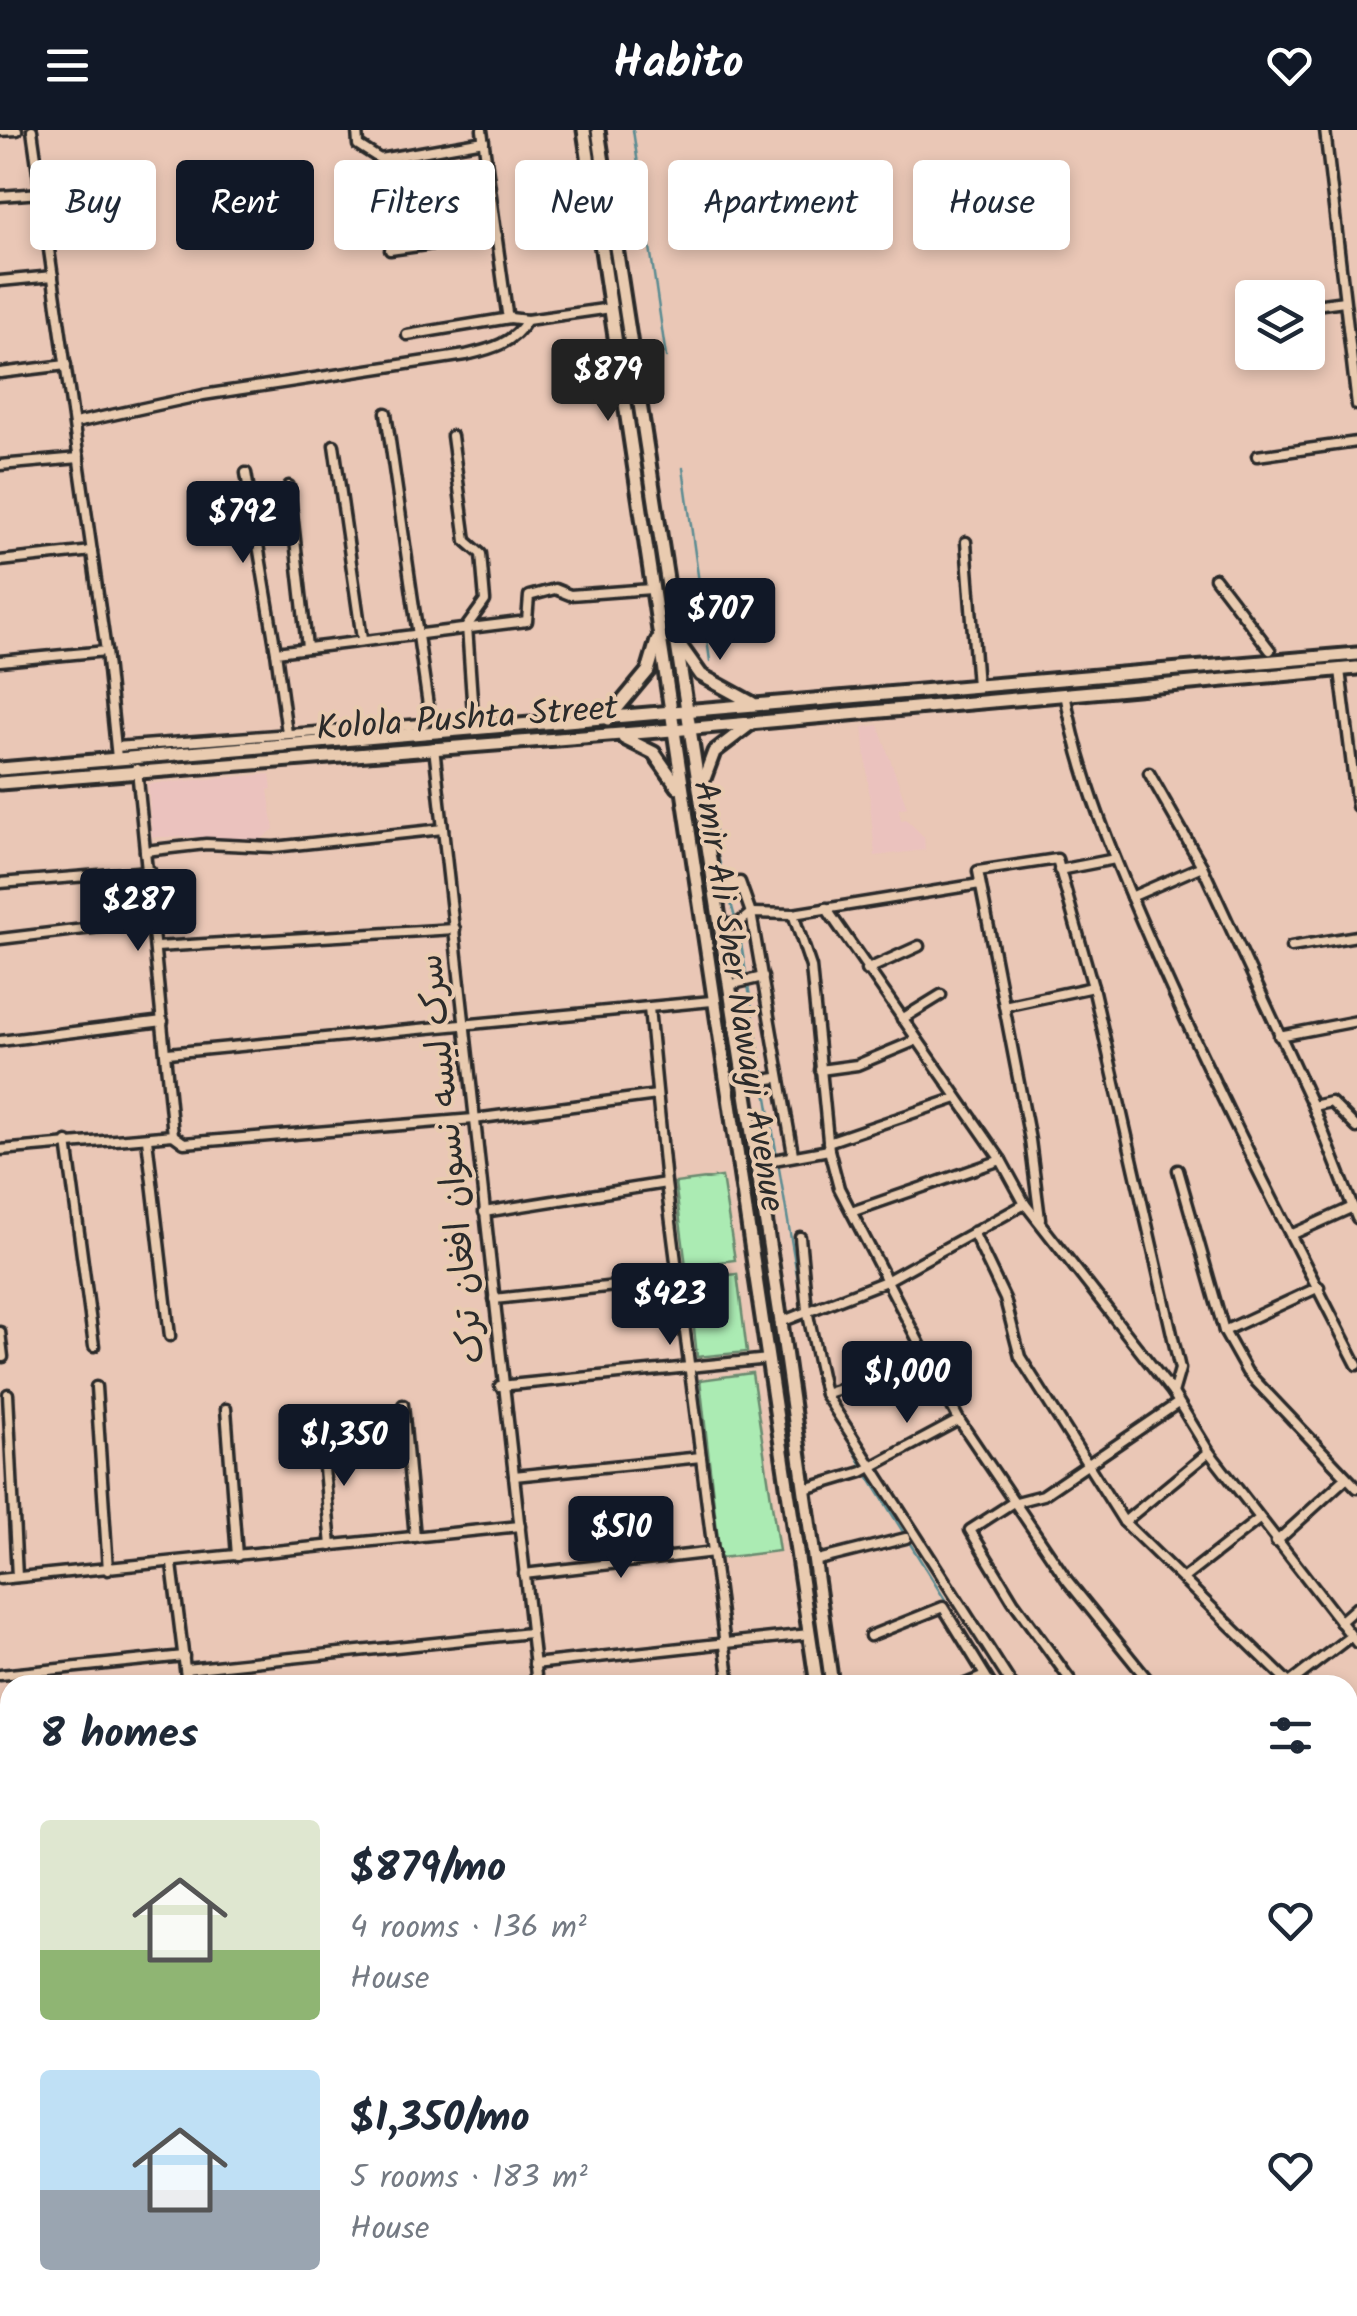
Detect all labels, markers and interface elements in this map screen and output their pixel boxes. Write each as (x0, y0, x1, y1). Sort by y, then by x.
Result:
text: Habito (613, 29, 744, 101)
icon: menu (40, 38, 95, 93)
icon: heart (1262, 38, 1317, 93)
chip: Buy (30, 160, 156, 250)
chip: Rent (176, 160, 314, 250)
chip: Filters (334, 160, 495, 250)
chip: New (515, 160, 648, 250)
chip: Apartment (668, 160, 893, 250)
chip: House (913, 160, 1070, 250)
map controls (1235, 280, 1325, 370)
button: layers (1235, 280, 1325, 370)
pin: $879 (549, 339, 667, 424)
text: $879 (573, 346, 643, 397)
pin: $792 (184, 481, 302, 566)
text: $792 (209, 488, 277, 539)
pin: $707 (661, 578, 779, 663)
text: $707 (687, 585, 753, 636)
street label: Kolola Pushta Street (314, 681, 620, 758)
street label: Amir Ali Sher Nawayi Avenue (675, 777, 799, 1216)
pin: $287 (79, 869, 197, 954)
text: $287 (102, 876, 174, 927)
street label: سرک لیسه نسوان افغان‌ ترک (404, 951, 502, 1366)
pin: $423 (611, 1263, 729, 1348)
text: $423 (634, 1270, 706, 1321)
pin: $1,000 (826, 1341, 988, 1426)
text: $1,000 (864, 1348, 950, 1399)
pin: $1,350 (263, 1404, 425, 1489)
text: $1,350 (300, 1411, 388, 1462)
pin: $510 (562, 1496, 680, 1581)
text: $510 (590, 1503, 652, 1554)
text: 8 homes (40, 1702, 198, 1769)
icon: filters (1263, 1708, 1318, 1763)
text: $879/mo (350, 1836, 506, 1903)
icon: home (120, 1860, 240, 1980)
icon: heart (1263, 1893, 1318, 1948)
text: 4 rooms · 136 m² (350, 1903, 587, 1954)
text: House (350, 1954, 429, 2005)
text: $1,350/mo (350, 2086, 530, 2153)
icon: home (120, 2110, 240, 2230)
icon: heart (1263, 2143, 1318, 2198)
text: 5 rooms · 183 m² (350, 2153, 588, 2204)
text: House (350, 2204, 429, 2255)

